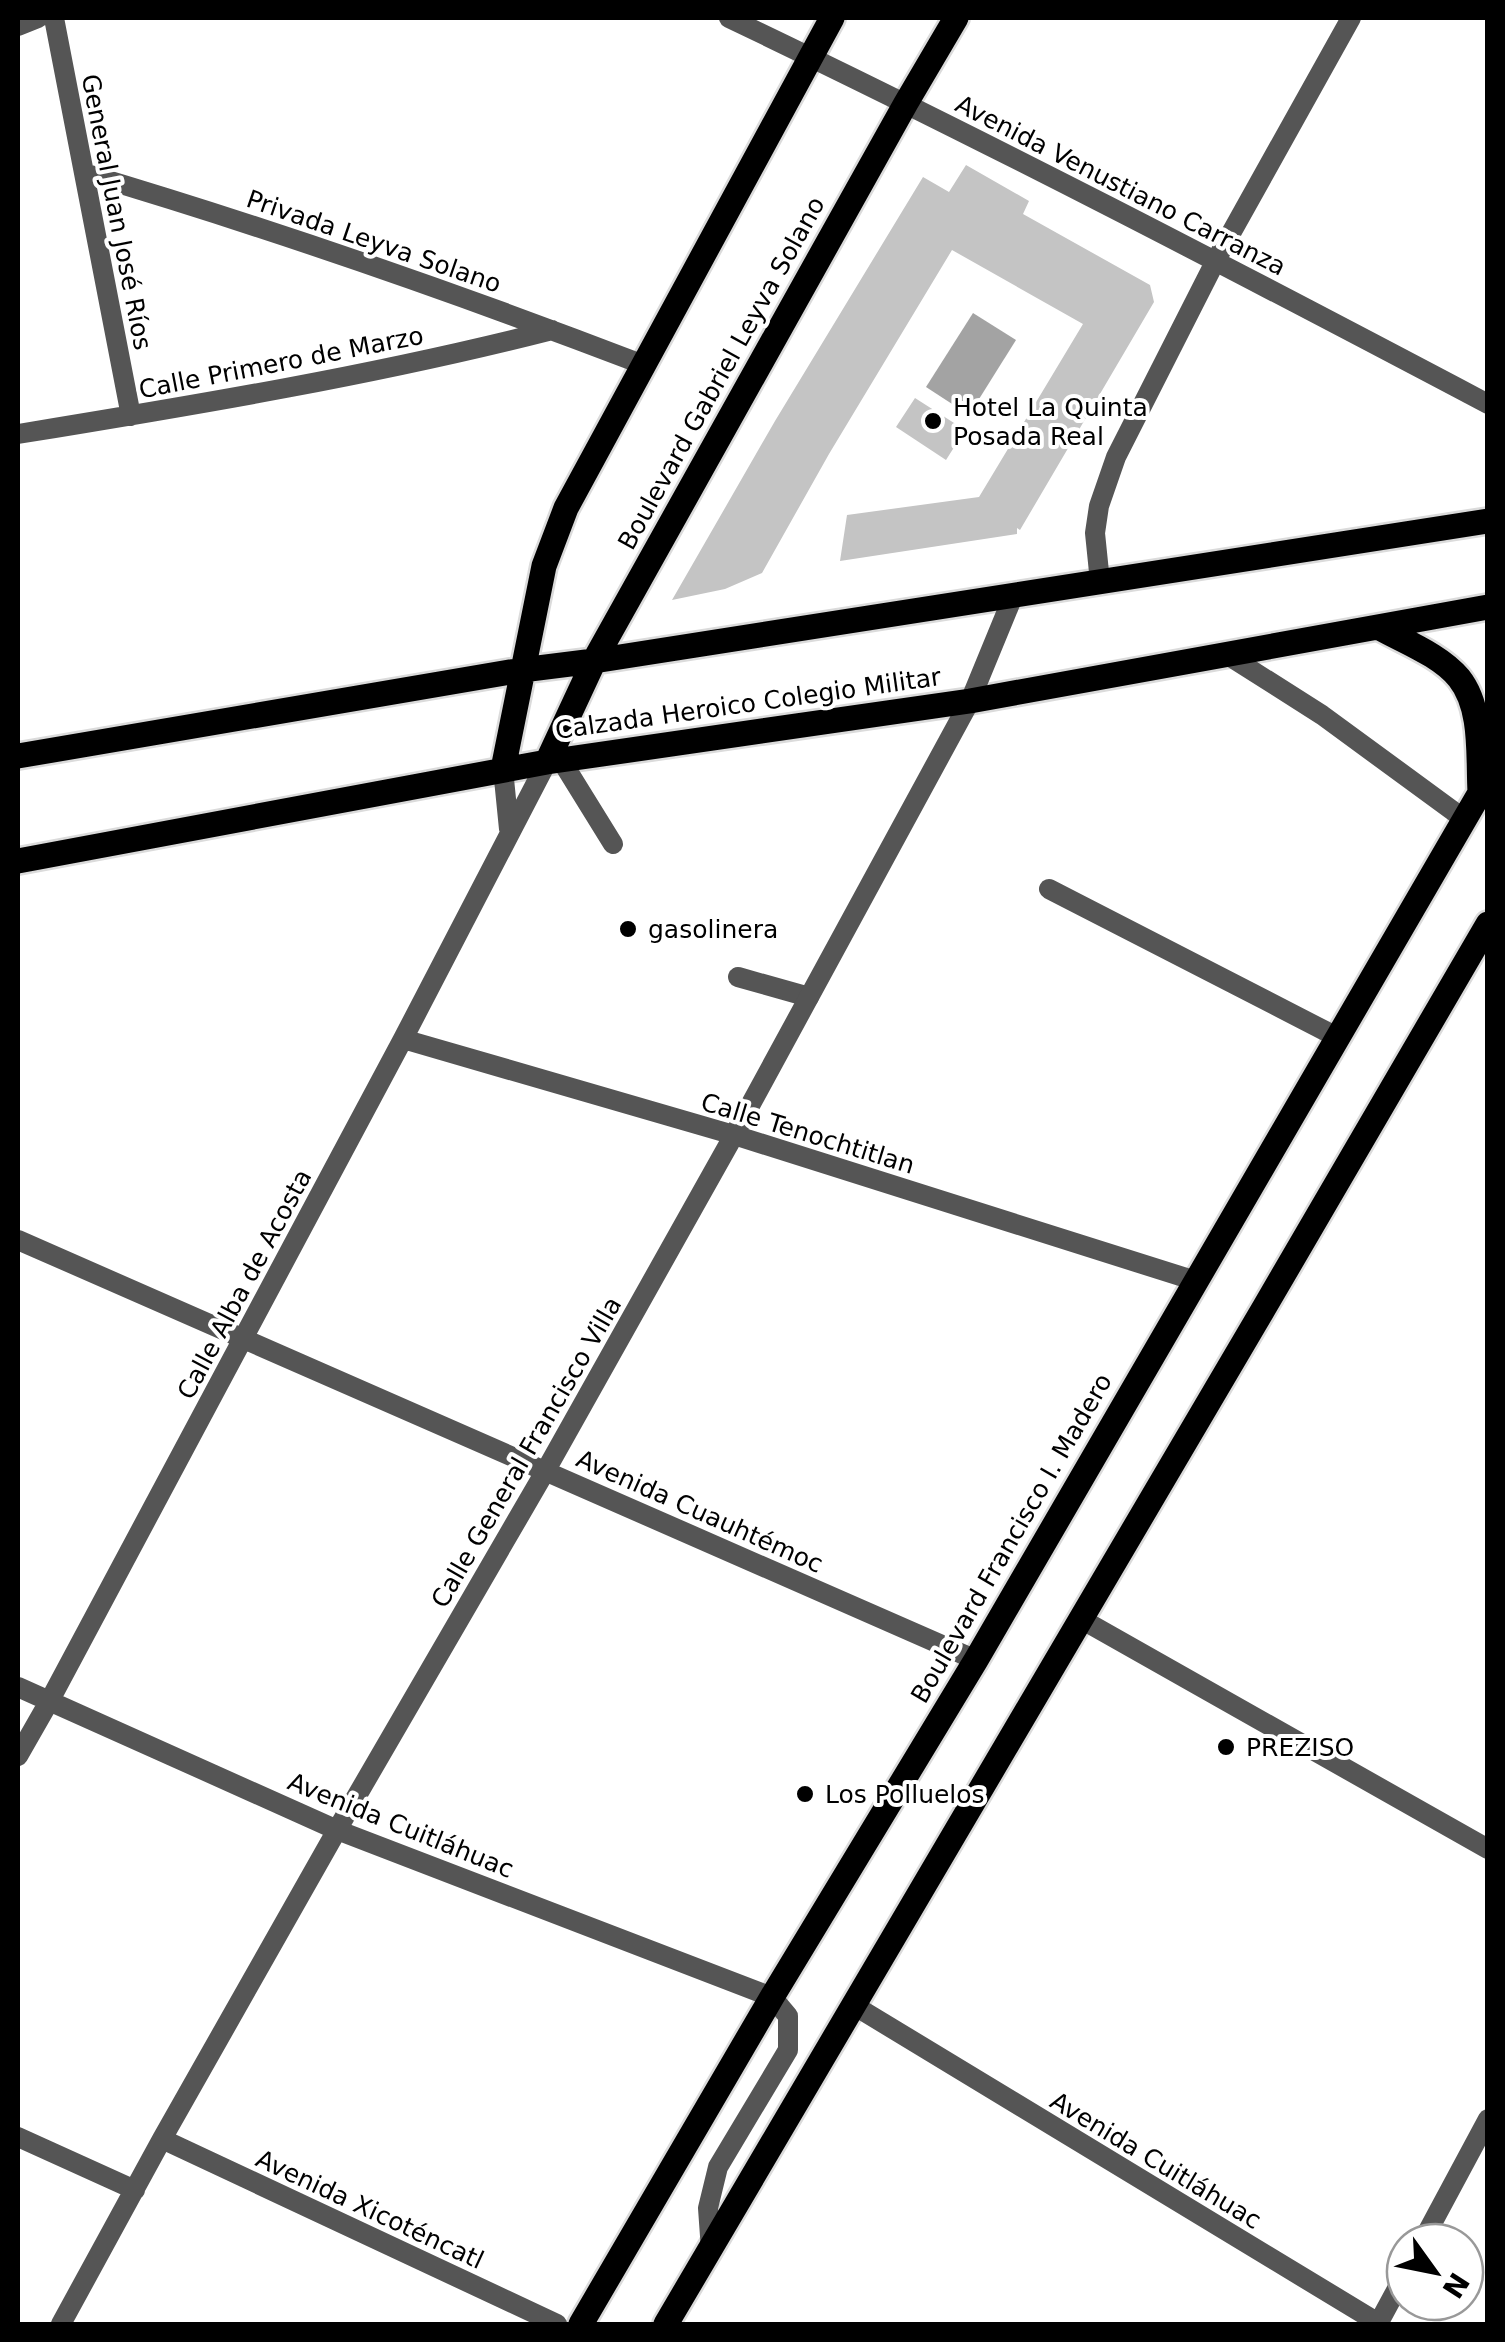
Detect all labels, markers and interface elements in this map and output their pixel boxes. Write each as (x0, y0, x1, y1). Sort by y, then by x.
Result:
street label: General Juan José Ríos (76, 72, 158, 353)
street label: Avenida Venustiano Carranza (951, 89, 1291, 282)
street label: Privada Leyva Solano (243, 184, 505, 299)
street label: Boulevard Gabriel Leyva Solano (612, 192, 831, 555)
street label: Calle Primero de Marzo (136, 321, 426, 404)
place label: Hotel La Quinta Posada Real (953, 393, 1148, 451)
marker: Hotel La Quinta Posada Real (922, 410, 944, 432)
street label: Calzada Heroico Colegio Militar (553, 662, 944, 745)
place label: gasolinera (648, 915, 778, 944)
marker: gasolinera (617, 918, 639, 940)
street label: Calle Tenochtitlan (698, 1087, 918, 1180)
street label: Calle Alba de Acosta (171, 1164, 317, 1404)
street label: Calle General Francisco Villa (425, 1292, 627, 1613)
street label: Boulevard Francisco I. Madero (905, 1368, 1118, 1708)
street label: Avenida Cuauhtémoc (572, 1444, 827, 1579)
place label: PREZISO (1246, 1733, 1354, 1762)
marker: PREZISO (1215, 1736, 1237, 1758)
street label: Avenida Cuitláhuac (284, 1767, 518, 1884)
place label: Los Polluelos (825, 1780, 985, 1809)
marker: Los Polluelos (794, 1783, 816, 1805)
street label: Avenida Cuitláhuac (1045, 2086, 1266, 2235)
street label: Avenida Xicoténcatl (251, 2144, 488, 2275)
north arrow (1385, 2222, 1485, 2322)
text: N (1435, 2267, 1476, 2304)

